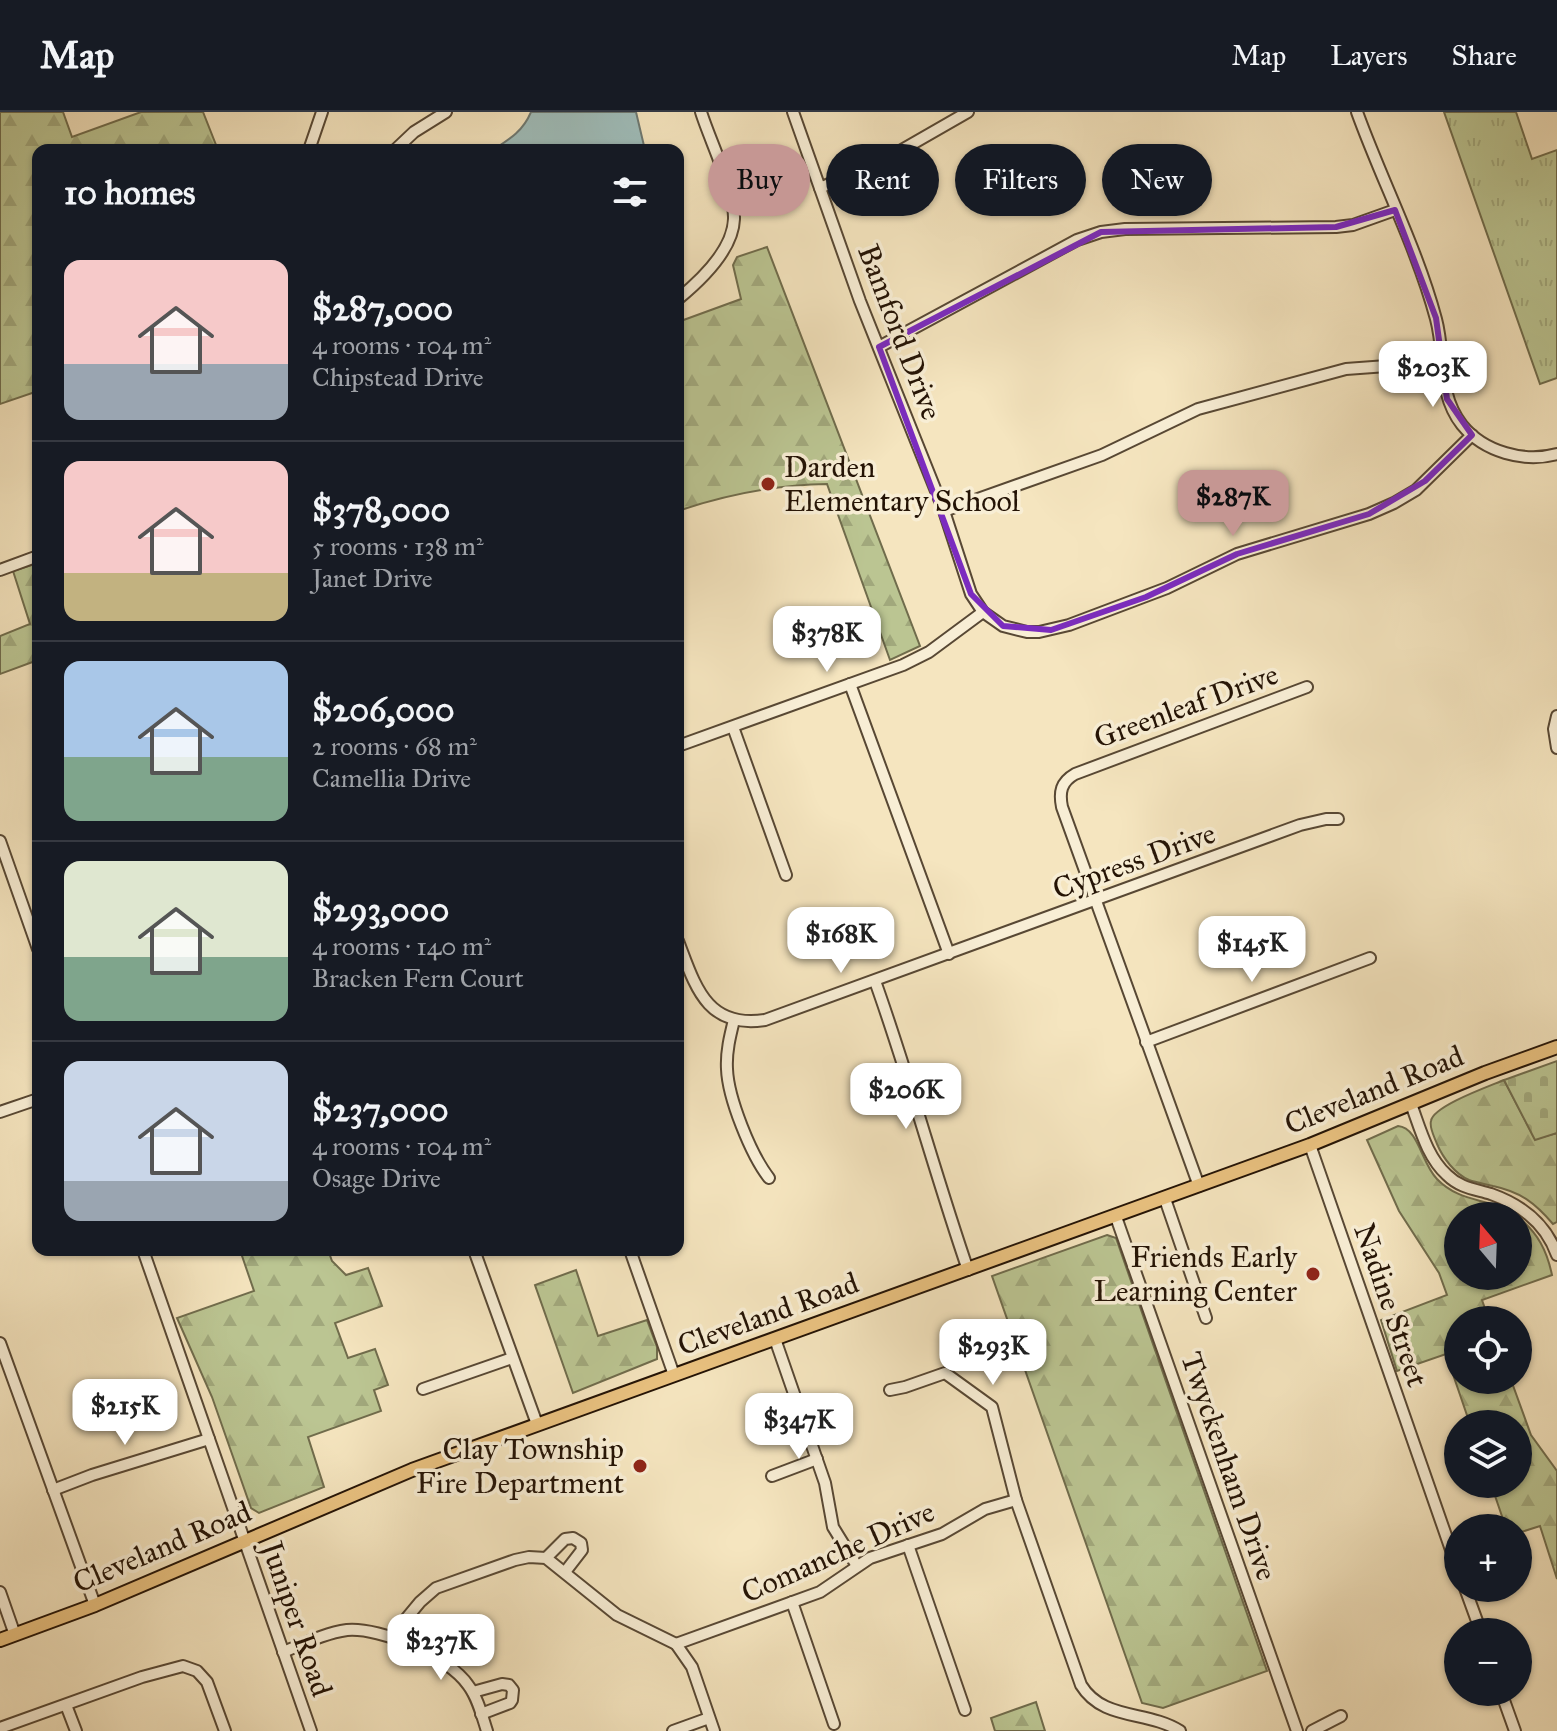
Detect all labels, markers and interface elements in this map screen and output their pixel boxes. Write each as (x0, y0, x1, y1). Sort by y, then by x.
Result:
text: Map (40, 32, 114, 78)
text: Map (1231, 38, 1286, 73)
text: Layers (1330, 38, 1408, 73)
text: Share (1452, 38, 1517, 73)
chip: Buy (708, 144, 810, 216)
chip: Rent (826, 144, 939, 216)
chip: Filters (955, 144, 1086, 216)
chip: New (1102, 144, 1212, 216)
icon: filters (608, 170, 652, 214)
text: 10 homes (64, 172, 195, 213)
street label: Bamford Drive (850, 239, 950, 425)
text: $287,000 (312, 288, 453, 329)
icon: home (128, 292, 224, 388)
text: 4 rooms · 104 m² (312, 329, 491, 361)
pin: $203K (1377, 341, 1489, 409)
text: $203K (1397, 351, 1469, 383)
text: Chipstead Drive (312, 361, 484, 393)
place label: Darden Elementary School (784, 449, 1021, 519)
pin: $287K (1177, 470, 1289, 538)
marker: Darden Elementary School (759, 475, 777, 493)
text: $287K (1196, 480, 1270, 512)
text: $378,000 (312, 489, 450, 530)
icon: home (128, 493, 224, 589)
text: 5 rooms · 138 m² (312, 530, 484, 562)
text: Janet Drive (312, 562, 433, 594)
pin: $378K (771, 606, 883, 674)
text: $378K (791, 616, 863, 648)
street label: Greenleaf Drive (1089, 656, 1283, 756)
text: $206,000 (312, 689, 455, 730)
icon: home (128, 693, 224, 789)
text: 2 rooms · 68 m² (312, 730, 477, 762)
text: Camellia Drive (312, 762, 471, 794)
street label: Cypress Drive (1048, 815, 1220, 907)
text: $293,000 (312, 889, 449, 930)
icon: home (128, 893, 224, 989)
pin: $168K (785, 907, 897, 975)
pin: $145K (1196, 916, 1308, 984)
text: $168K (805, 917, 877, 949)
text: $145K (1217, 926, 1287, 958)
text: 4 rooms · 140 m² (312, 930, 491, 962)
text: Bracken Fern Court (312, 962, 524, 994)
street label: Cleveland Road (1279, 1038, 1469, 1142)
pin: $206K (850, 1063, 962, 1131)
text: $206K (868, 1073, 944, 1105)
text: $237,000 (312, 1089, 449, 1130)
icon: home (128, 1093, 224, 1189)
text: 4 rooms · 104 m² (312, 1130, 491, 1162)
text: Osage Drive (312, 1162, 441, 1194)
north arrow (1444, 1202, 1532, 1290)
map controls (1444, 1202, 1532, 1706)
street label: Nadine Street (1346, 1219, 1436, 1392)
place label: Friends Early Learning Center (1094, 1239, 1298, 1309)
street label: Cleveland Road (673, 1265, 863, 1363)
marker: Friends Early Learning Center (1304, 1265, 1322, 1283)
button: locate (1444, 1306, 1532, 1394)
pin: $293K (937, 1319, 1049, 1387)
text: $293K (957, 1329, 1029, 1361)
street label: Twyckenham Drive (1173, 1347, 1285, 1585)
pin: $215K (69, 1379, 181, 1447)
text: $215K (90, 1389, 160, 1421)
pin: $347K (743, 1393, 855, 1461)
text: $347K (763, 1403, 835, 1435)
button: layers (1444, 1410, 1532, 1498)
place label: Clay Township Fire Department (416, 1431, 624, 1501)
marker: Clay Township Fire Department (631, 1457, 649, 1475)
street label: Cleveland Road (68, 1493, 256, 1601)
street label: Comanche Drive (736, 1493, 940, 1611)
button: + (1444, 1514, 1532, 1602)
street label: Juniper Road (253, 1534, 340, 1701)
pin: $237K (385, 1614, 497, 1682)
button: − (1444, 1618, 1532, 1706)
text: $237K (405, 1624, 477, 1656)

